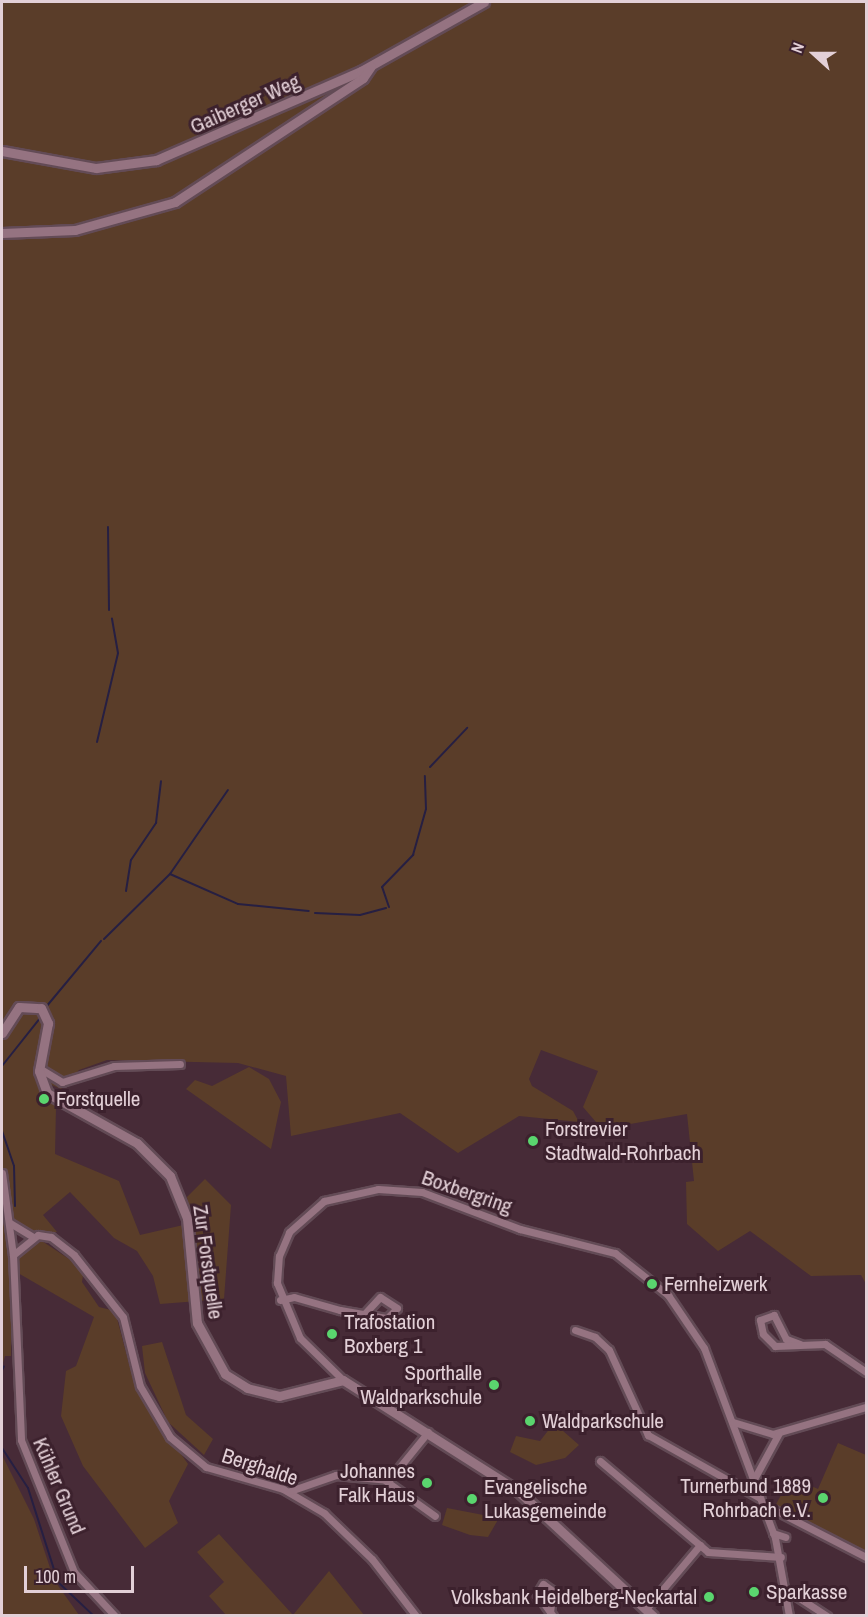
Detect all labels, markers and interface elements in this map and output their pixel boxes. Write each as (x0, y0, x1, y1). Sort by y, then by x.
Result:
north arrow (784, 24, 844, 84)
text: N (785, 39, 809, 56)
street label: Gaiberger Weg (186, 69, 304, 139)
place label: Forstquelle (56, 1086, 140, 1112)
marker: Forstquelle (37, 1092, 51, 1106)
place label: Forstrevier Stadtwald-Rohrbach (545, 1116, 701, 1166)
marker: Forstrevier Stadtwald-Rohrbach (526, 1134, 540, 1148)
street label: Boxbergring (419, 1165, 515, 1219)
street label: Zur Forstquelle (188, 1203, 228, 1321)
place label: Fernheizwerk (664, 1271, 767, 1297)
marker: Fernheizwerk (645, 1277, 659, 1291)
place label: Trafostation Boxberg 1 (344, 1309, 435, 1359)
marker: Trafostation Boxberg 1 (325, 1327, 339, 1341)
place label: Sporthalle Waldparkschule (360, 1360, 482, 1410)
marker: Sporthalle Waldparkschule (487, 1378, 501, 1392)
place label: Waldparkschule (542, 1408, 664, 1434)
marker: Waldparkschule (523, 1414, 537, 1428)
street label: Kühler Grund (27, 1434, 91, 1538)
street label: Berghalde (219, 1443, 301, 1491)
place label: Johannes Falk Haus (338, 1458, 415, 1508)
place label: Turnerbund 1889 Rohrbach e.V. (680, 1473, 811, 1523)
place label: Evangelische Lukasgemeinde (484, 1474, 607, 1524)
marker: Johannes Falk Haus (420, 1476, 434, 1490)
marker: Turnerbund 1889 Rohrbach e.V. (816, 1491, 830, 1505)
marker: Evangelische Lukasgemeinde (465, 1492, 479, 1506)
scale bar (27, 1554, 136, 1592)
text: 100 m (35, 1564, 76, 1589)
place label: Sparkasse (766, 1579, 847, 1605)
place label: Volksbank Heidelberg-Neckartal (451, 1584, 697, 1610)
marker: Sparkasse (747, 1585, 761, 1599)
marker: Volksbank Heidelberg-Neckartal (702, 1590, 716, 1604)

